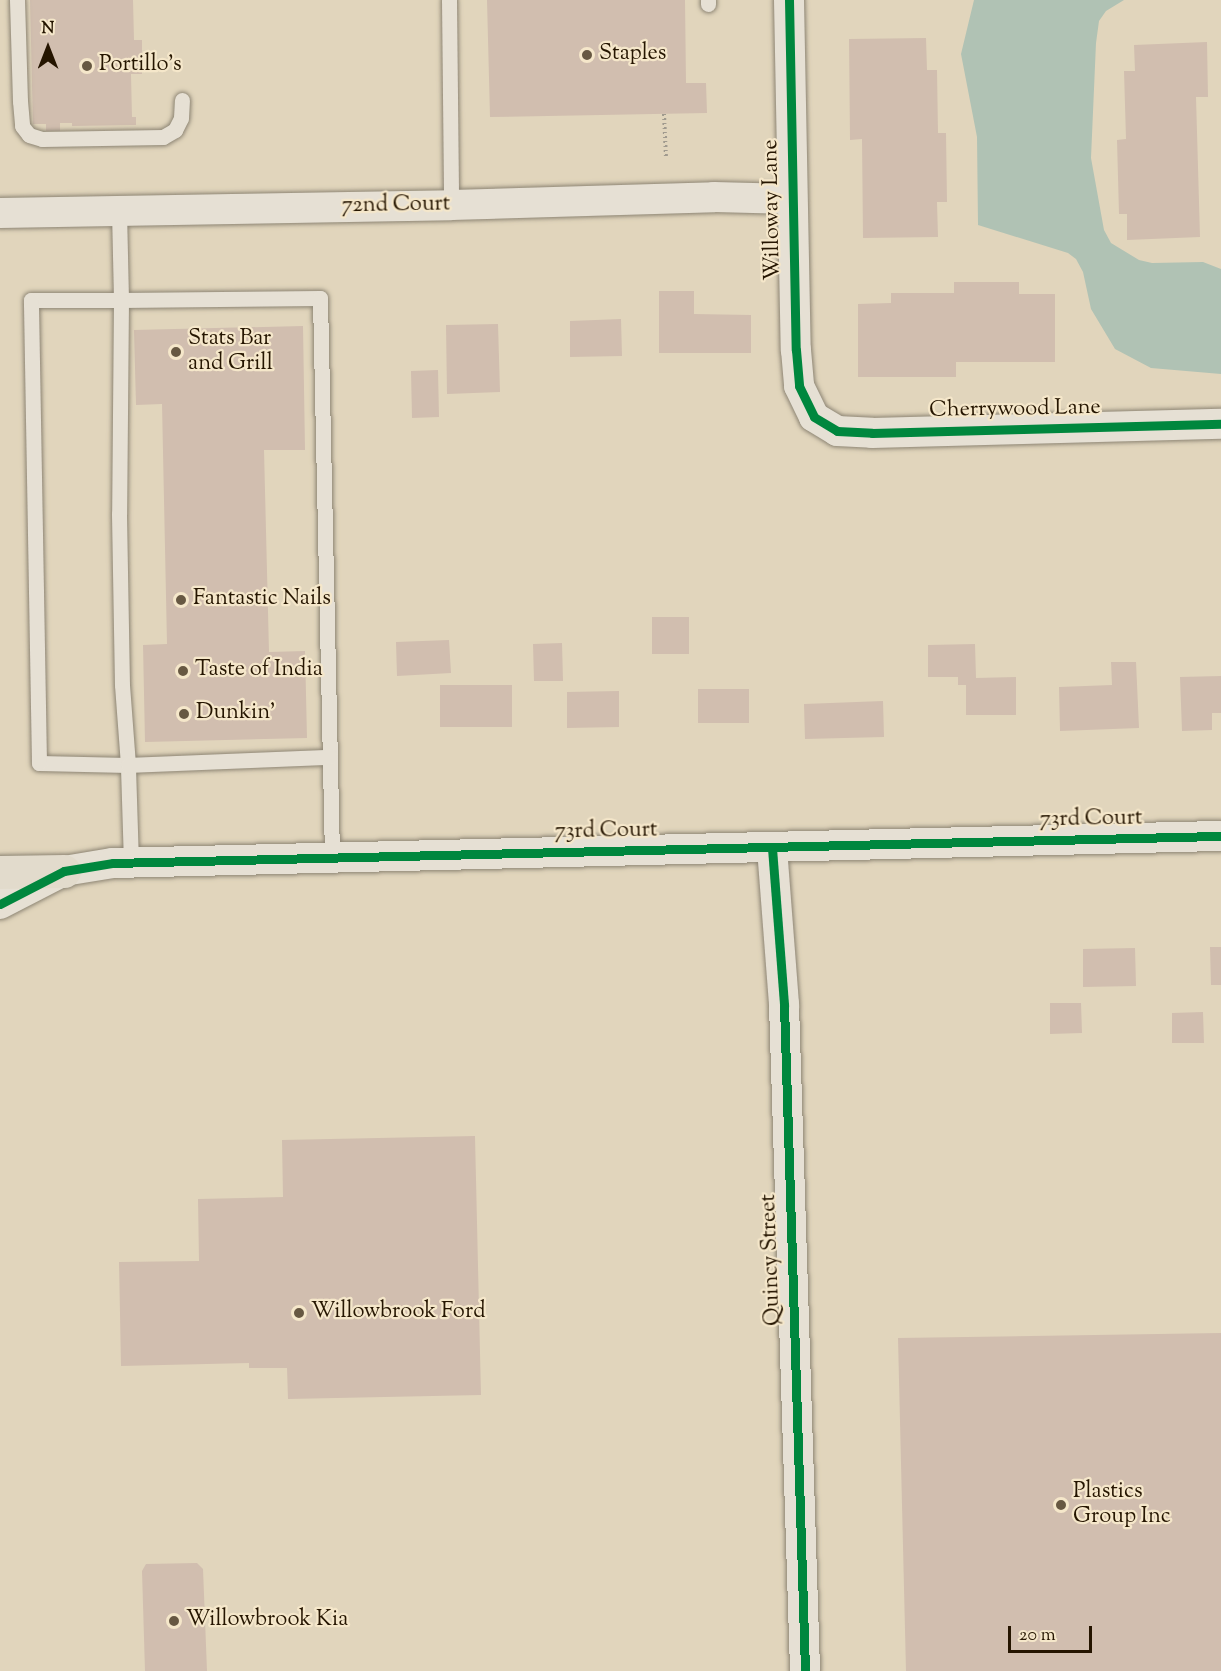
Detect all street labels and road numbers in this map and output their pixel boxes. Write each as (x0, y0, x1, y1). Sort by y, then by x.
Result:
street label: Willoway Lane (759, 139, 787, 281)
street label: 72nd Court (341, 192, 451, 220)
street label: Cherrywood Lane (929, 395, 1101, 425)
street label: 73rd Court (1039, 806, 1143, 834)
street label: 73rd Court (554, 818, 658, 846)
street label: Quincy Street (757, 1194, 787, 1326)

